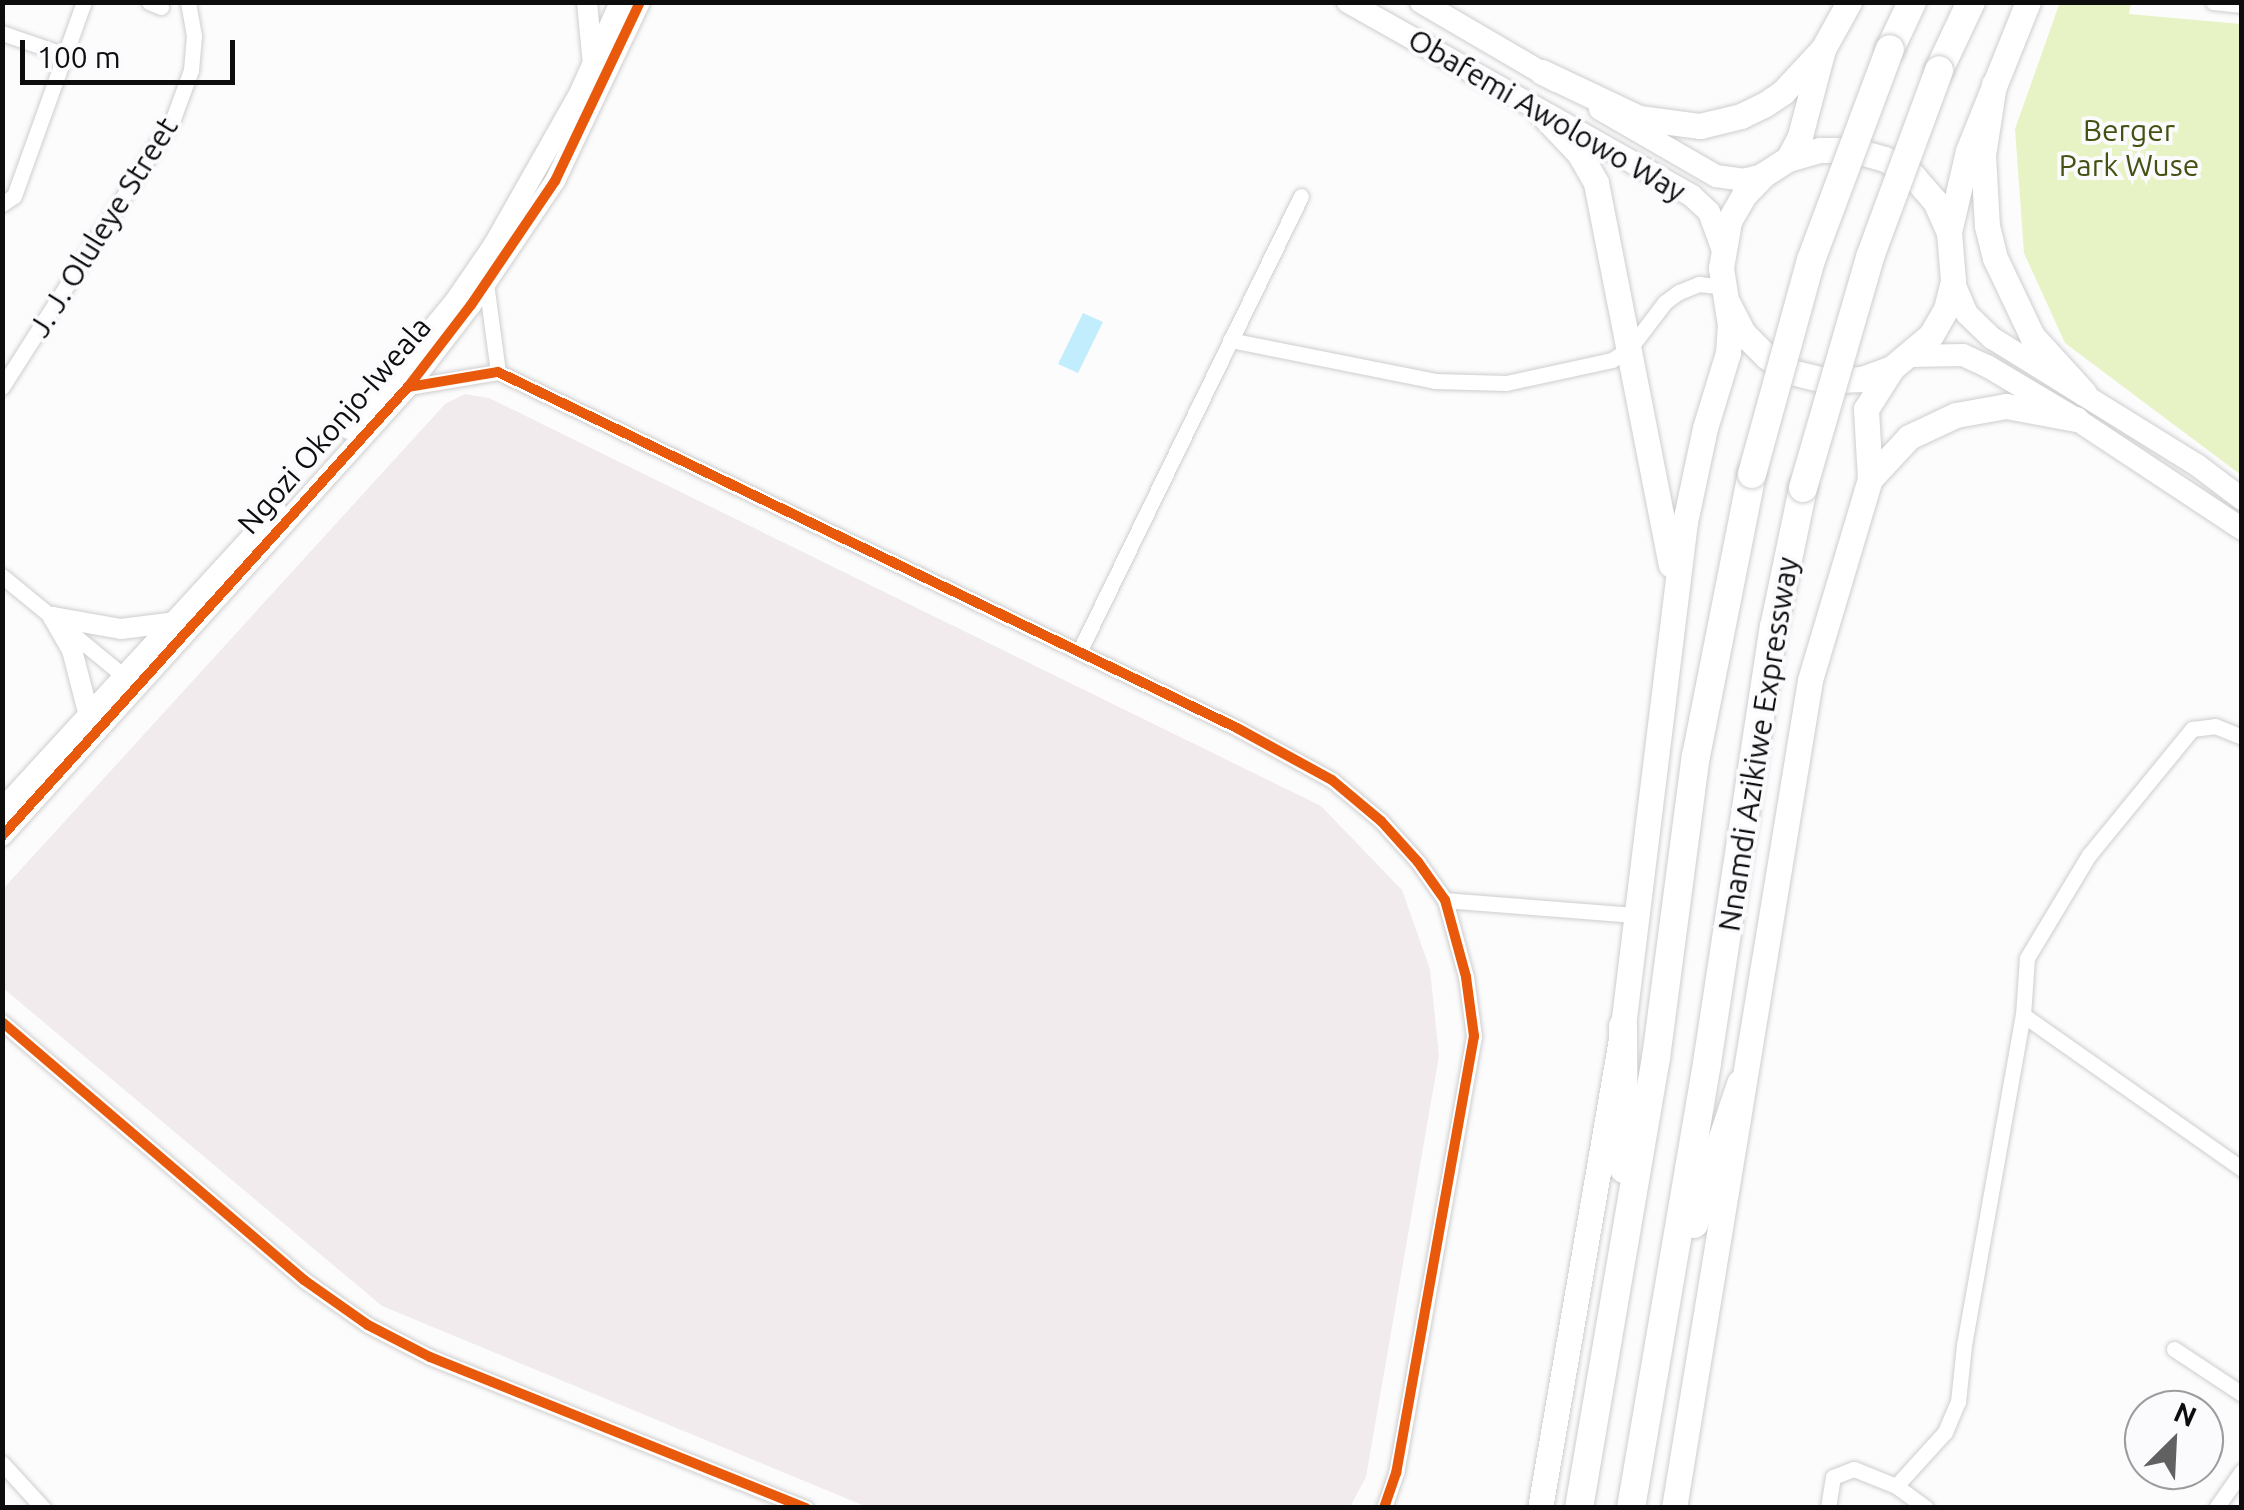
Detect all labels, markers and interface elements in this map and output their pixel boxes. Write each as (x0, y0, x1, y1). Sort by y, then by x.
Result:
scale bar (25, 20, 240, 82)
street label: Obafemi Awolowo Way (1402, 21, 1692, 209)
text: 100 m (37, 40, 121, 74)
street label: J. J. Oluleye Street (21, 110, 185, 344)
park label: Berger Park Wuse (2059, 112, 2199, 182)
street label: Ngozi Okonjo-Iweala (230, 309, 438, 541)
street label: Nnamdi Azikiwe Expressway (1711, 554, 1805, 934)
north arrow (2124, 1390, 2224, 1490)
text: N (2170, 1396, 2201, 1432)

